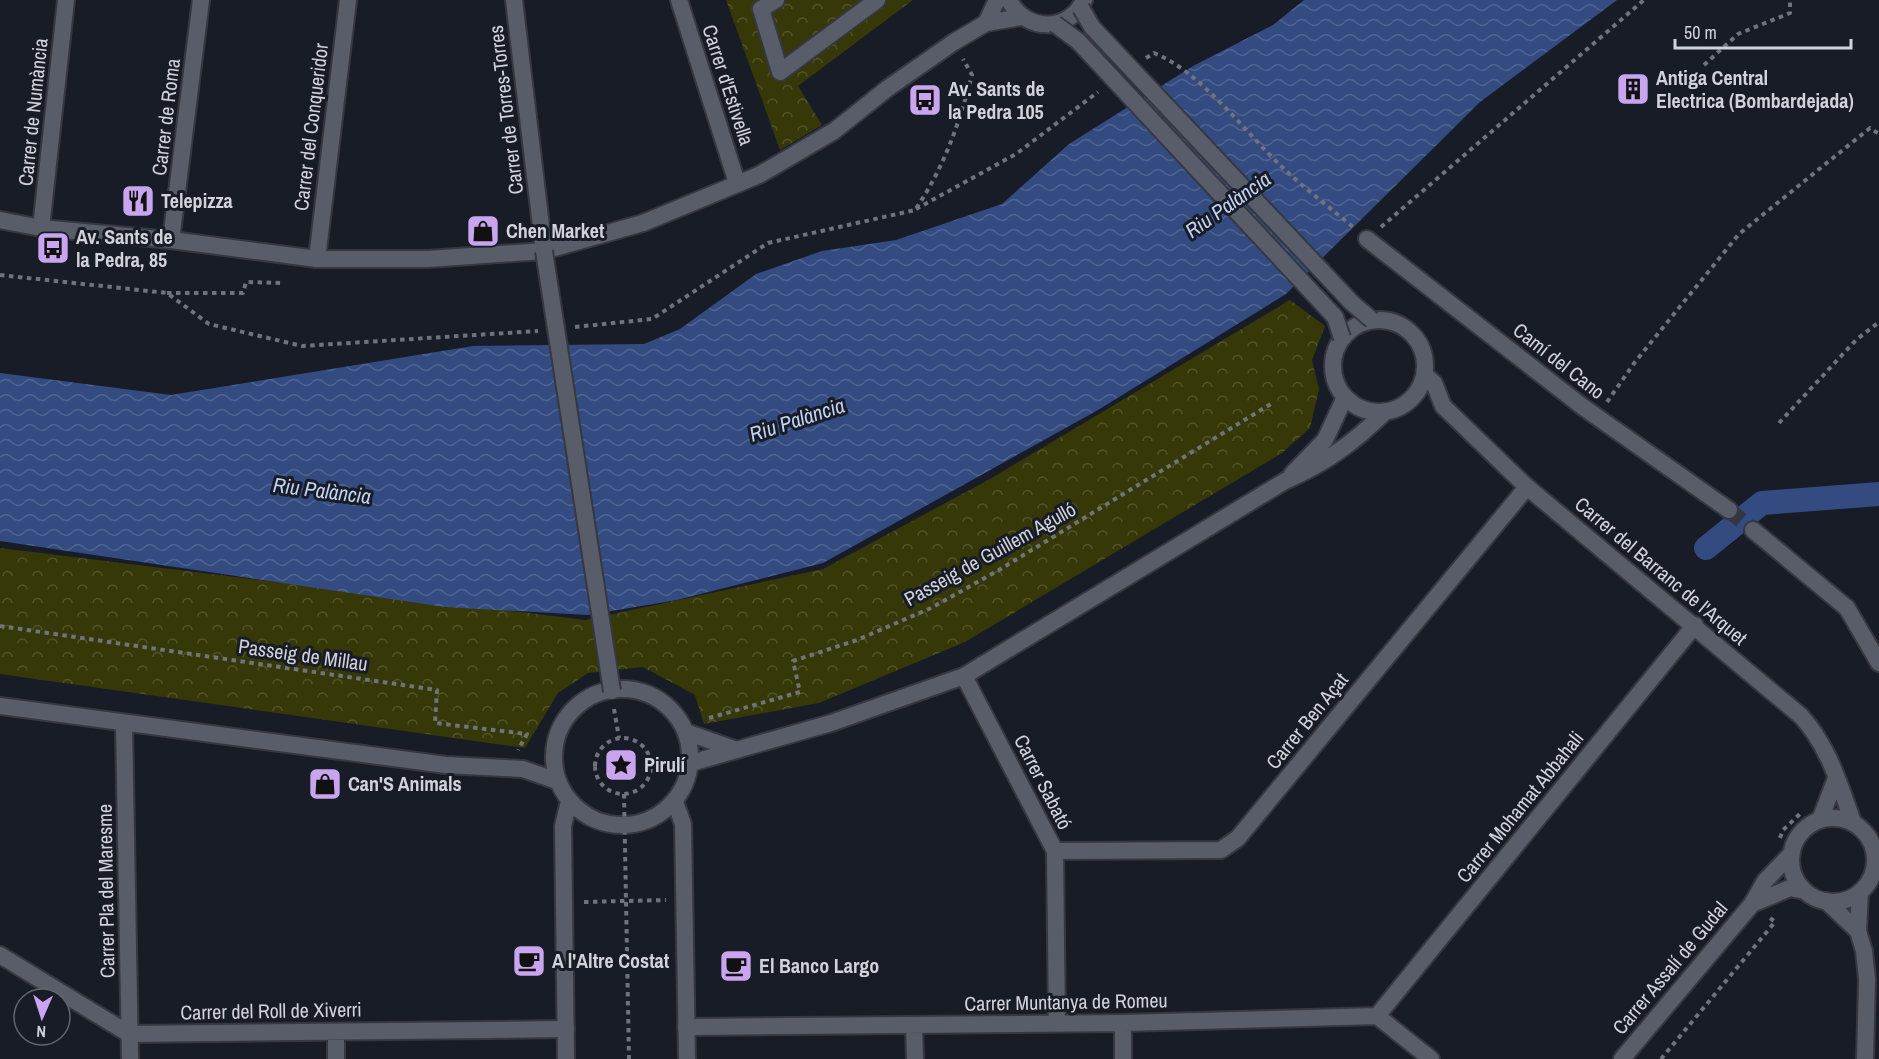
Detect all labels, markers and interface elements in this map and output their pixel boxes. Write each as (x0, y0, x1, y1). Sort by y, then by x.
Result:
scale bar (1675, 12, 1850, 50)
text: 50 m (1684, 20, 1717, 45)
street label: Carrer d'Estivella (696, 21, 761, 149)
street label: Carrer de Torres-Torres (482, 24, 529, 196)
street label: Carrer de Numància (11, 37, 54, 187)
street label: Carrer del Conqueridor (287, 41, 334, 212)
street label: Carrer de Roma (145, 57, 186, 177)
place label: Antiga Central Electrica (Bombardejada) (1656, 64, 1854, 114)
building icon: Antiga Central Electrica (Bombardejada) (1615, 71, 1651, 107)
place label: Av. Sants de la Pedra 105 (948, 75, 1045, 125)
bus stop icon: Av. Sants de la Pedra 105 (907, 82, 943, 118)
water label: Riu Palància (1179, 164, 1276, 245)
restaurant icon: Telepizza (120, 183, 156, 219)
place label: Telepizza (161, 187, 233, 214)
shop icon: Chen Market (465, 213, 501, 249)
place label: Chen Market (506, 217, 605, 244)
place label: Av. Sants de la Pedra, 85 (76, 223, 173, 273)
bus stop icon: Av. Sants de la Pedra, 85 (35, 230, 71, 266)
street label: Camí del Cano (1508, 316, 1611, 405)
water label: Riu Palància (745, 390, 848, 449)
water label: Riu Palància (271, 470, 373, 511)
street label: Carrer del Barranc de l'Arquet (1569, 490, 1754, 651)
street label: Passeig de Guillem Agulló (899, 495, 1080, 612)
street label: Passeig de Millau (237, 632, 370, 677)
street label: Carrer Ben Açat (1259, 667, 1354, 775)
street label: Carrer Mohamat Abbahali (1450, 725, 1589, 888)
street label: Carrer Sabató (1008, 730, 1079, 834)
place icon: Pirulí (603, 747, 639, 783)
place label: Pirulí (644, 751, 686, 778)
shop icon: Can'S Animals (307, 766, 343, 802)
place label: Can'S Animals (348, 770, 462, 797)
street label: Carrer Pla del Maresme (90, 804, 121, 978)
street label: Carrer Assalí de Gudal (1606, 895, 1733, 1040)
cafe icon: A l'Altre Costat (511, 943, 547, 979)
place label: A l'Altre Costat (552, 947, 670, 974)
cafe icon: El Banco Largo (718, 948, 754, 984)
place label: El Banco Largo (759, 952, 879, 979)
street label: Carrer Muntanya de Romeu (964, 986, 1168, 1017)
north arrow (12, 987, 72, 1047)
street label: Carrer del Roll de Xiverri (180, 995, 362, 1026)
text: N (36, 1021, 47, 1043)

